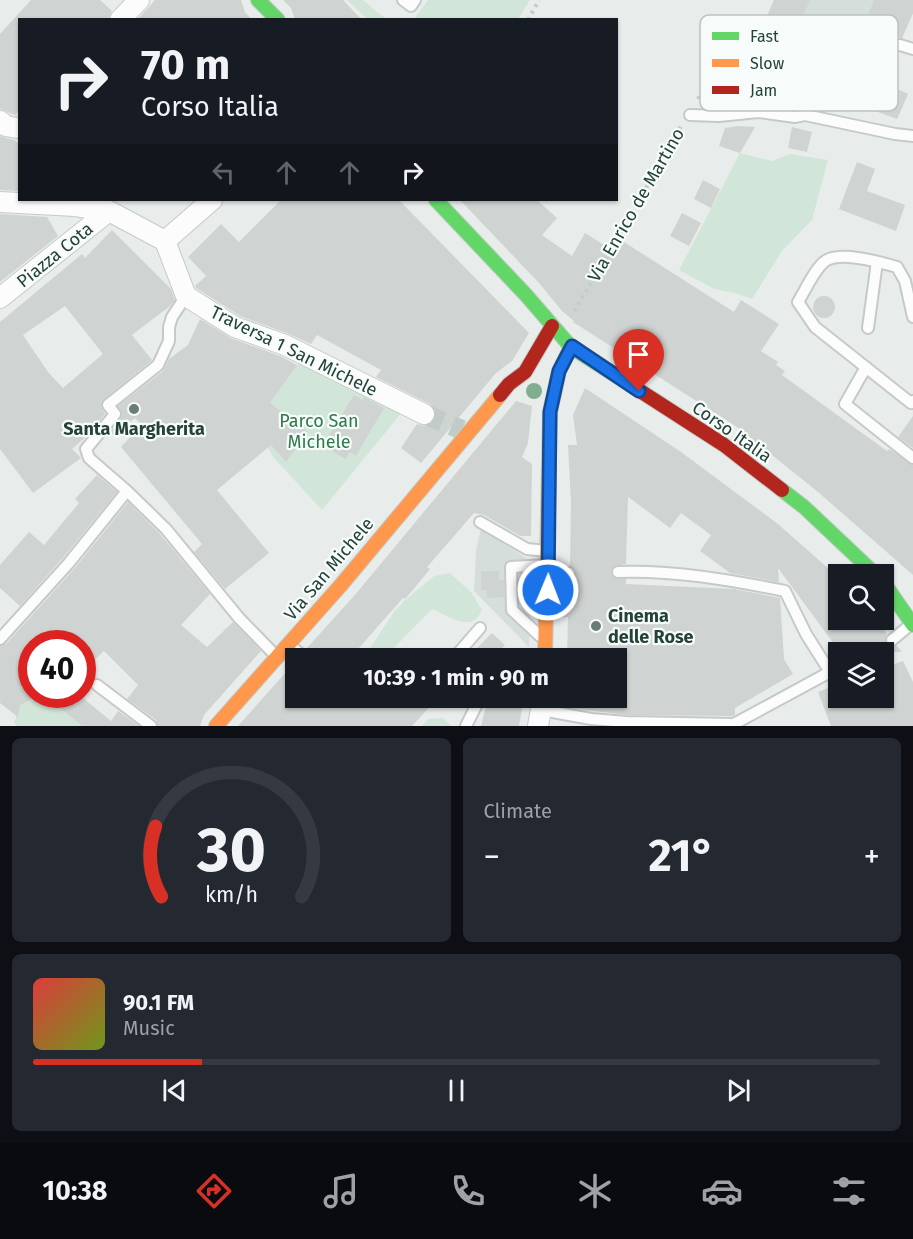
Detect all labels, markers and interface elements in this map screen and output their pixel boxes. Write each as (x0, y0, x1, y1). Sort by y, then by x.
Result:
legend (700, 15, 898, 111)
text: Fast (750, 27, 779, 46)
text: 70 m (141, 40, 230, 90)
icon: right (42, 42, 120, 120)
text: Slow (750, 54, 785, 73)
text: Jam (750, 81, 777, 100)
text: Corso Italia (141, 91, 279, 123)
street label: Via Enrico de Martino (583, 124, 689, 286)
icon: left (207, 156, 240, 189)
icon: ahead (270, 156, 303, 189)
icon: ahead (333, 156, 366, 189)
icon: right (396, 156, 429, 189)
street label: Piazza Cota (12, 218, 98, 292)
street label: Traversa 1 San Michele (207, 301, 381, 401)
pin (613, 329, 664, 391)
icon: arrive (622, 338, 655, 371)
street label: Corso Italia (688, 397, 776, 467)
marker: Santa Margherita (127, 402, 141, 416)
park label: Parco San Michele (279, 410, 359, 453)
place label: Santa Margherita (63, 418, 205, 440)
street label: Via San Michele (280, 513, 378, 625)
position arrow (516, 558, 580, 622)
map controls (828, 564, 894, 708)
button: search (828, 564, 894, 630)
place label: Cinema delle Rose (608, 605, 694, 648)
marker: Cinema delle Rose (589, 619, 603, 633)
speed limit sign: 40 (18, 630, 96, 708)
button: layers (828, 642, 894, 708)
text: 10:39 · 1 min · 90 m (363, 664, 549, 691)
text: Climate (484, 799, 552, 823)
text: 30 (196, 813, 266, 888)
text: 21° (648, 829, 715, 883)
text: − (484, 837, 500, 877)
text: + (864, 837, 880, 877)
text: km/h (205, 882, 258, 908)
text: 90.1 FM (123, 989, 194, 1016)
text: Music (123, 1016, 175, 1040)
icon: previous (158, 1074, 191, 1107)
icon: pause (440, 1074, 473, 1107)
icon: next (722, 1074, 755, 1107)
icon: directions (193, 1170, 235, 1212)
icon: music (320, 1170, 362, 1212)
icon: phone (447, 1170, 489, 1212)
icon: climate (574, 1170, 616, 1212)
icon: car (701, 1170, 743, 1212)
icon: filters (828, 1170, 870, 1212)
text: 10:38 (43, 1175, 108, 1207)

